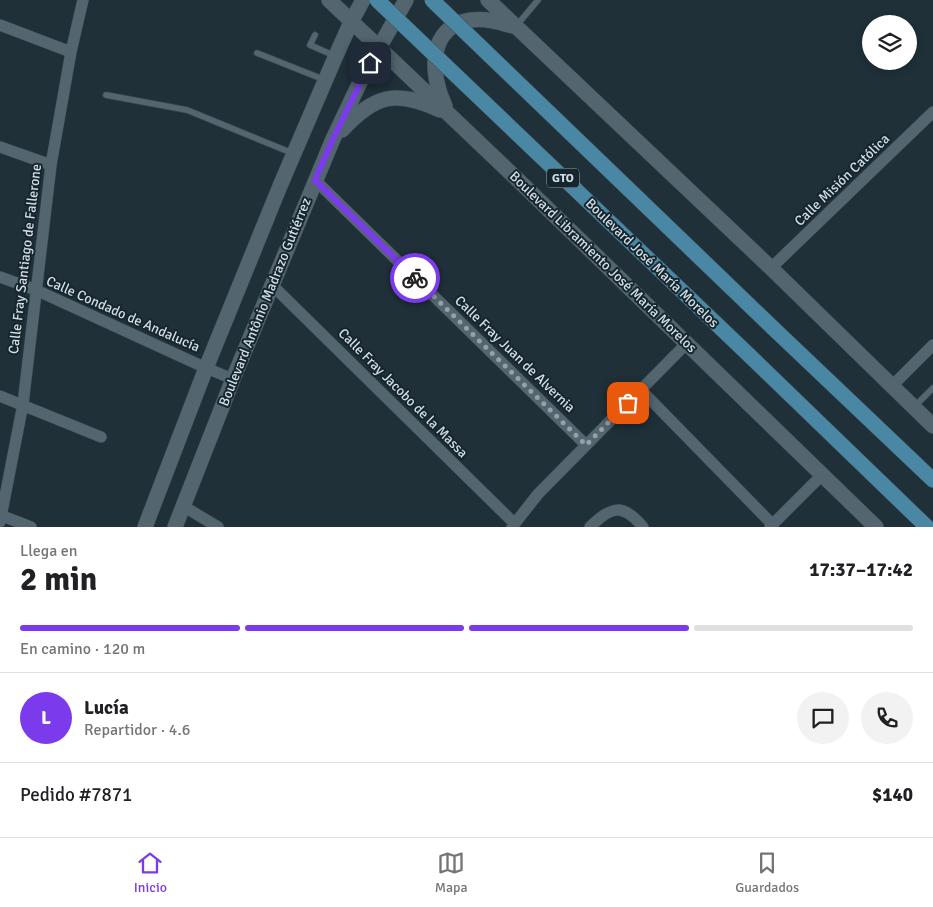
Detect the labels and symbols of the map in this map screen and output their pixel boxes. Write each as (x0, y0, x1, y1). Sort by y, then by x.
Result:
pin (349, 42, 391, 84)
street label: Calle Misión Católica (791, 130, 893, 230)
street label: Calle Fray Santiago de Fallerone (5, 163, 45, 355)
street label: Boulevard Libramiento José María Morelos (506, 168, 700, 356)
road number: GTO (547, 168, 579, 188)
street label: Boulevard Antônio Madrazo Gutiérrez (215, 195, 315, 409)
street label: Boulevard José María Morelos (582, 195, 722, 331)
courier (390, 253, 440, 303)
street label: Calle Condado de Andalucía (44, 272, 202, 356)
street label: Calle Fray Juan de Alvernia (451, 292, 579, 416)
street label: Calle Fray Jacobo de la Massa (335, 325, 471, 461)
pin (607, 382, 649, 424)

